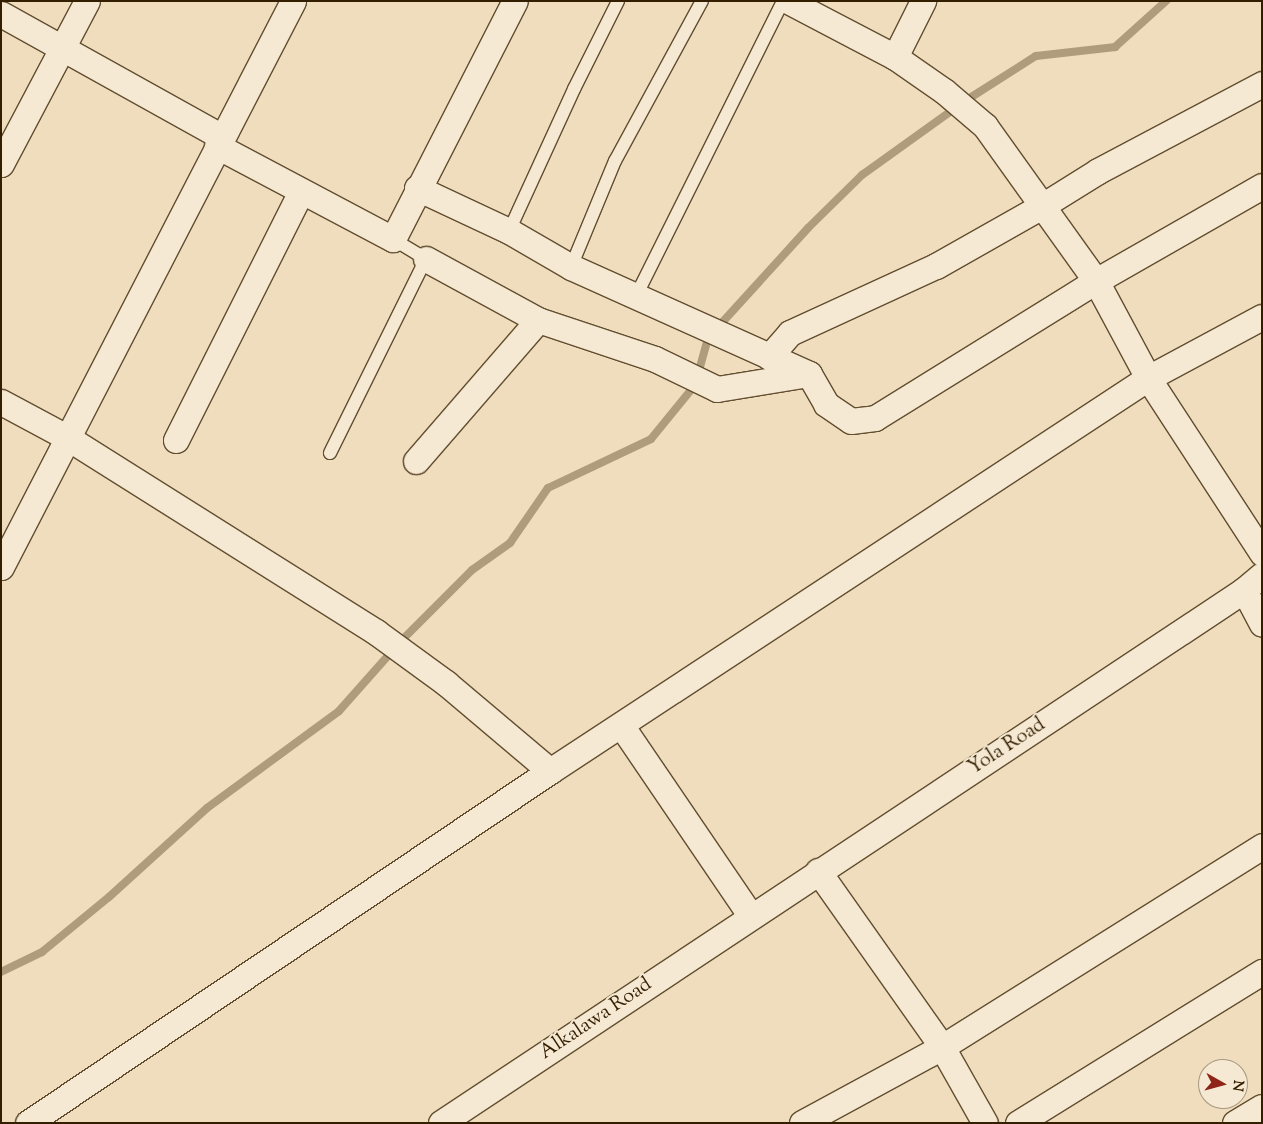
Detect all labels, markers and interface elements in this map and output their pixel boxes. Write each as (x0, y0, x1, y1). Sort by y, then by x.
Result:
street label: Yola Road (964, 713, 1050, 781)
street label: Alkalawa Road (535, 973, 657, 1065)
north arrow (1198, 1059, 1248, 1109)
text: N (1226, 1079, 1248, 1092)

